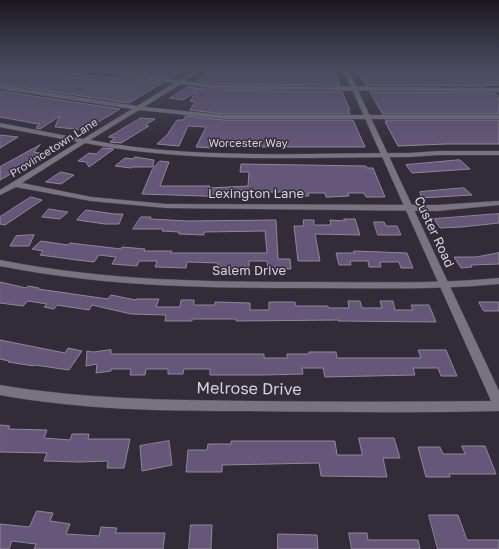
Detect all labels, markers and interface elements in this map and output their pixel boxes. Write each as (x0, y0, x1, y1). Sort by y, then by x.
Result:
street label: Provincetown Lane (8, 116, 100, 180)
street label: Worcester Way (208, 137, 288, 151)
street label: Lexington Lane (208, 186, 304, 202)
street label: Custer Road (411, 194, 457, 270)
street label: Salem Drive (212, 263, 286, 279)
street label: Melrose Drive (196, 378, 302, 400)

